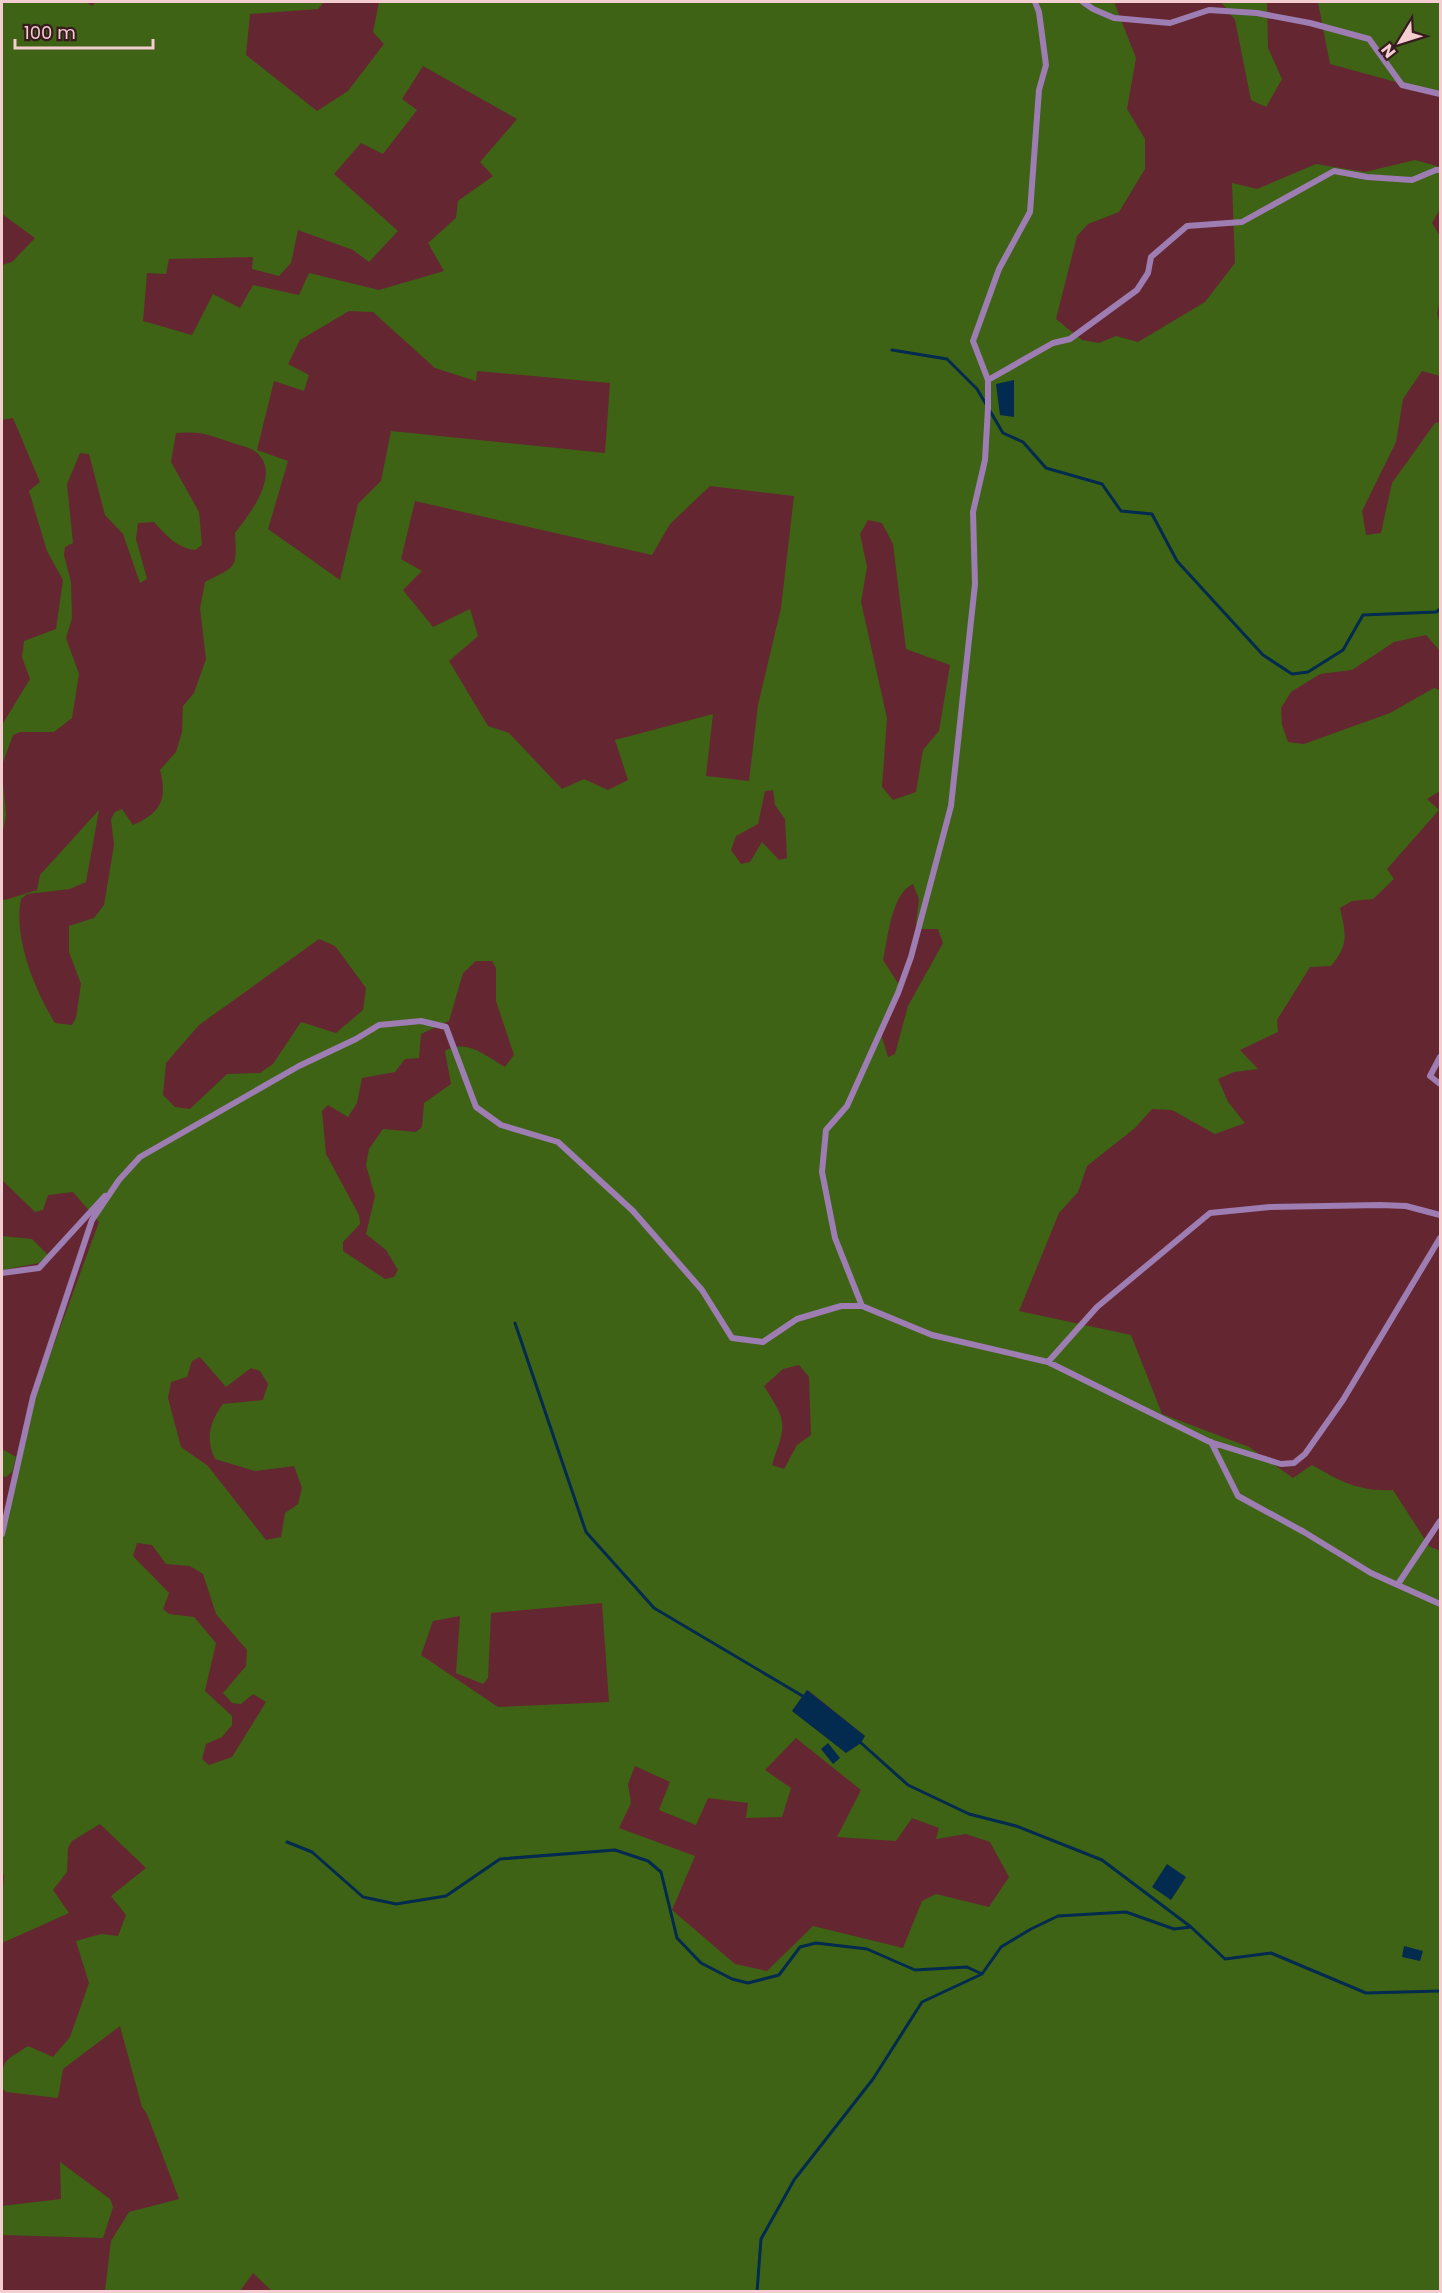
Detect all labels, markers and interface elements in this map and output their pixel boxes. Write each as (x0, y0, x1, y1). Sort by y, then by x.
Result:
scale bar (15, 12, 153, 50)
north arrow (1370, 12, 1430, 72)
text: 100 m (24, 20, 76, 45)
text: N (1376, 39, 1401, 63)

